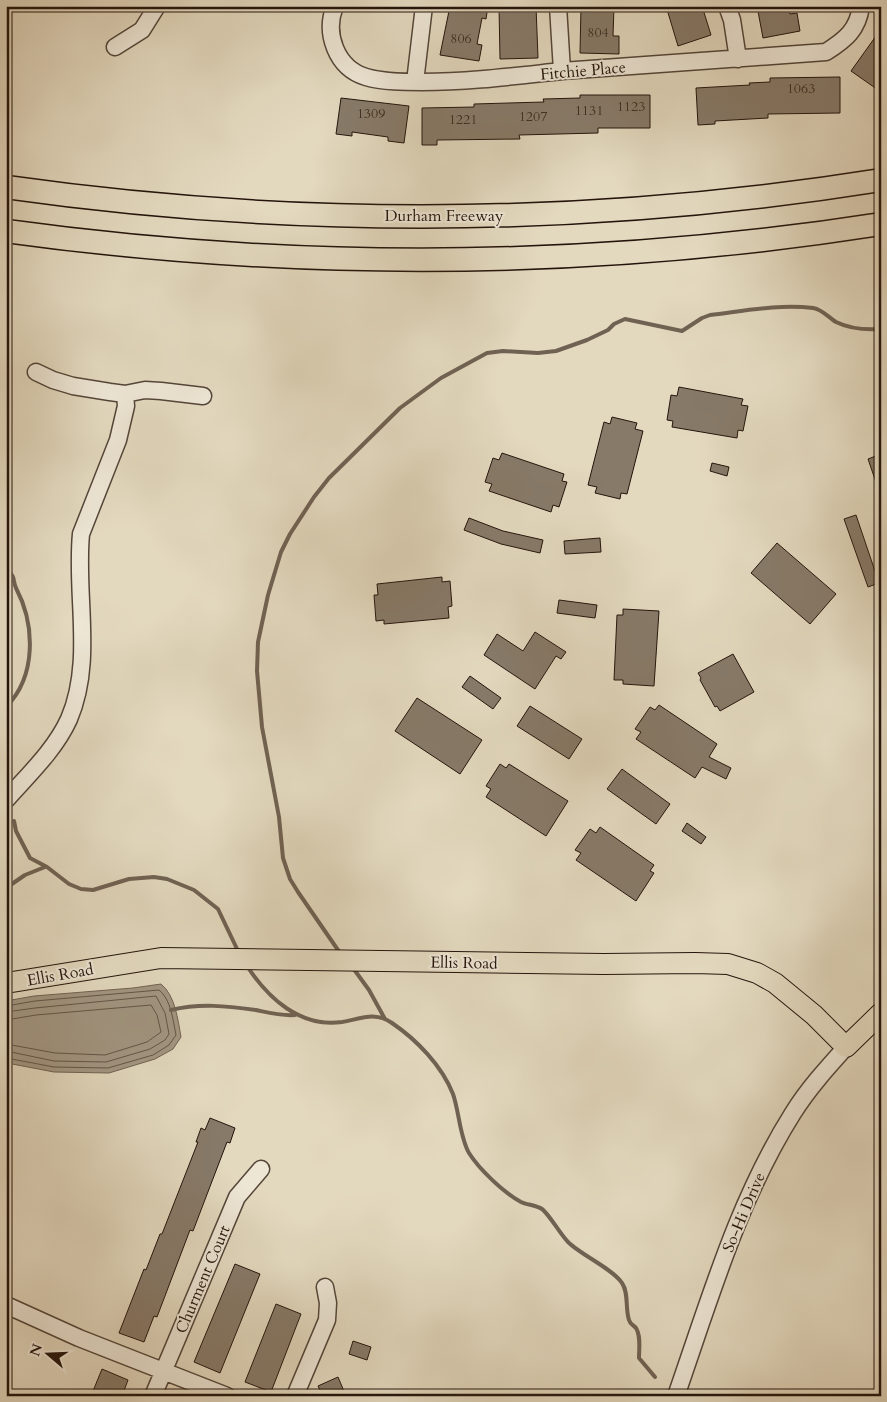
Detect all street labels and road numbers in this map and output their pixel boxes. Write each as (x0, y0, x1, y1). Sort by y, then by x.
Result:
street label: Fitchie Place (539, 56, 627, 86)
street label: Durham Freeway (385, 205, 504, 227)
street label: Ellis Road (430, 951, 498, 975)
street label: Ellis Road (25, 958, 96, 992)
street label: So-Hi Drive (717, 1169, 771, 1256)
street label: Churment Court (170, 1222, 236, 1337)

